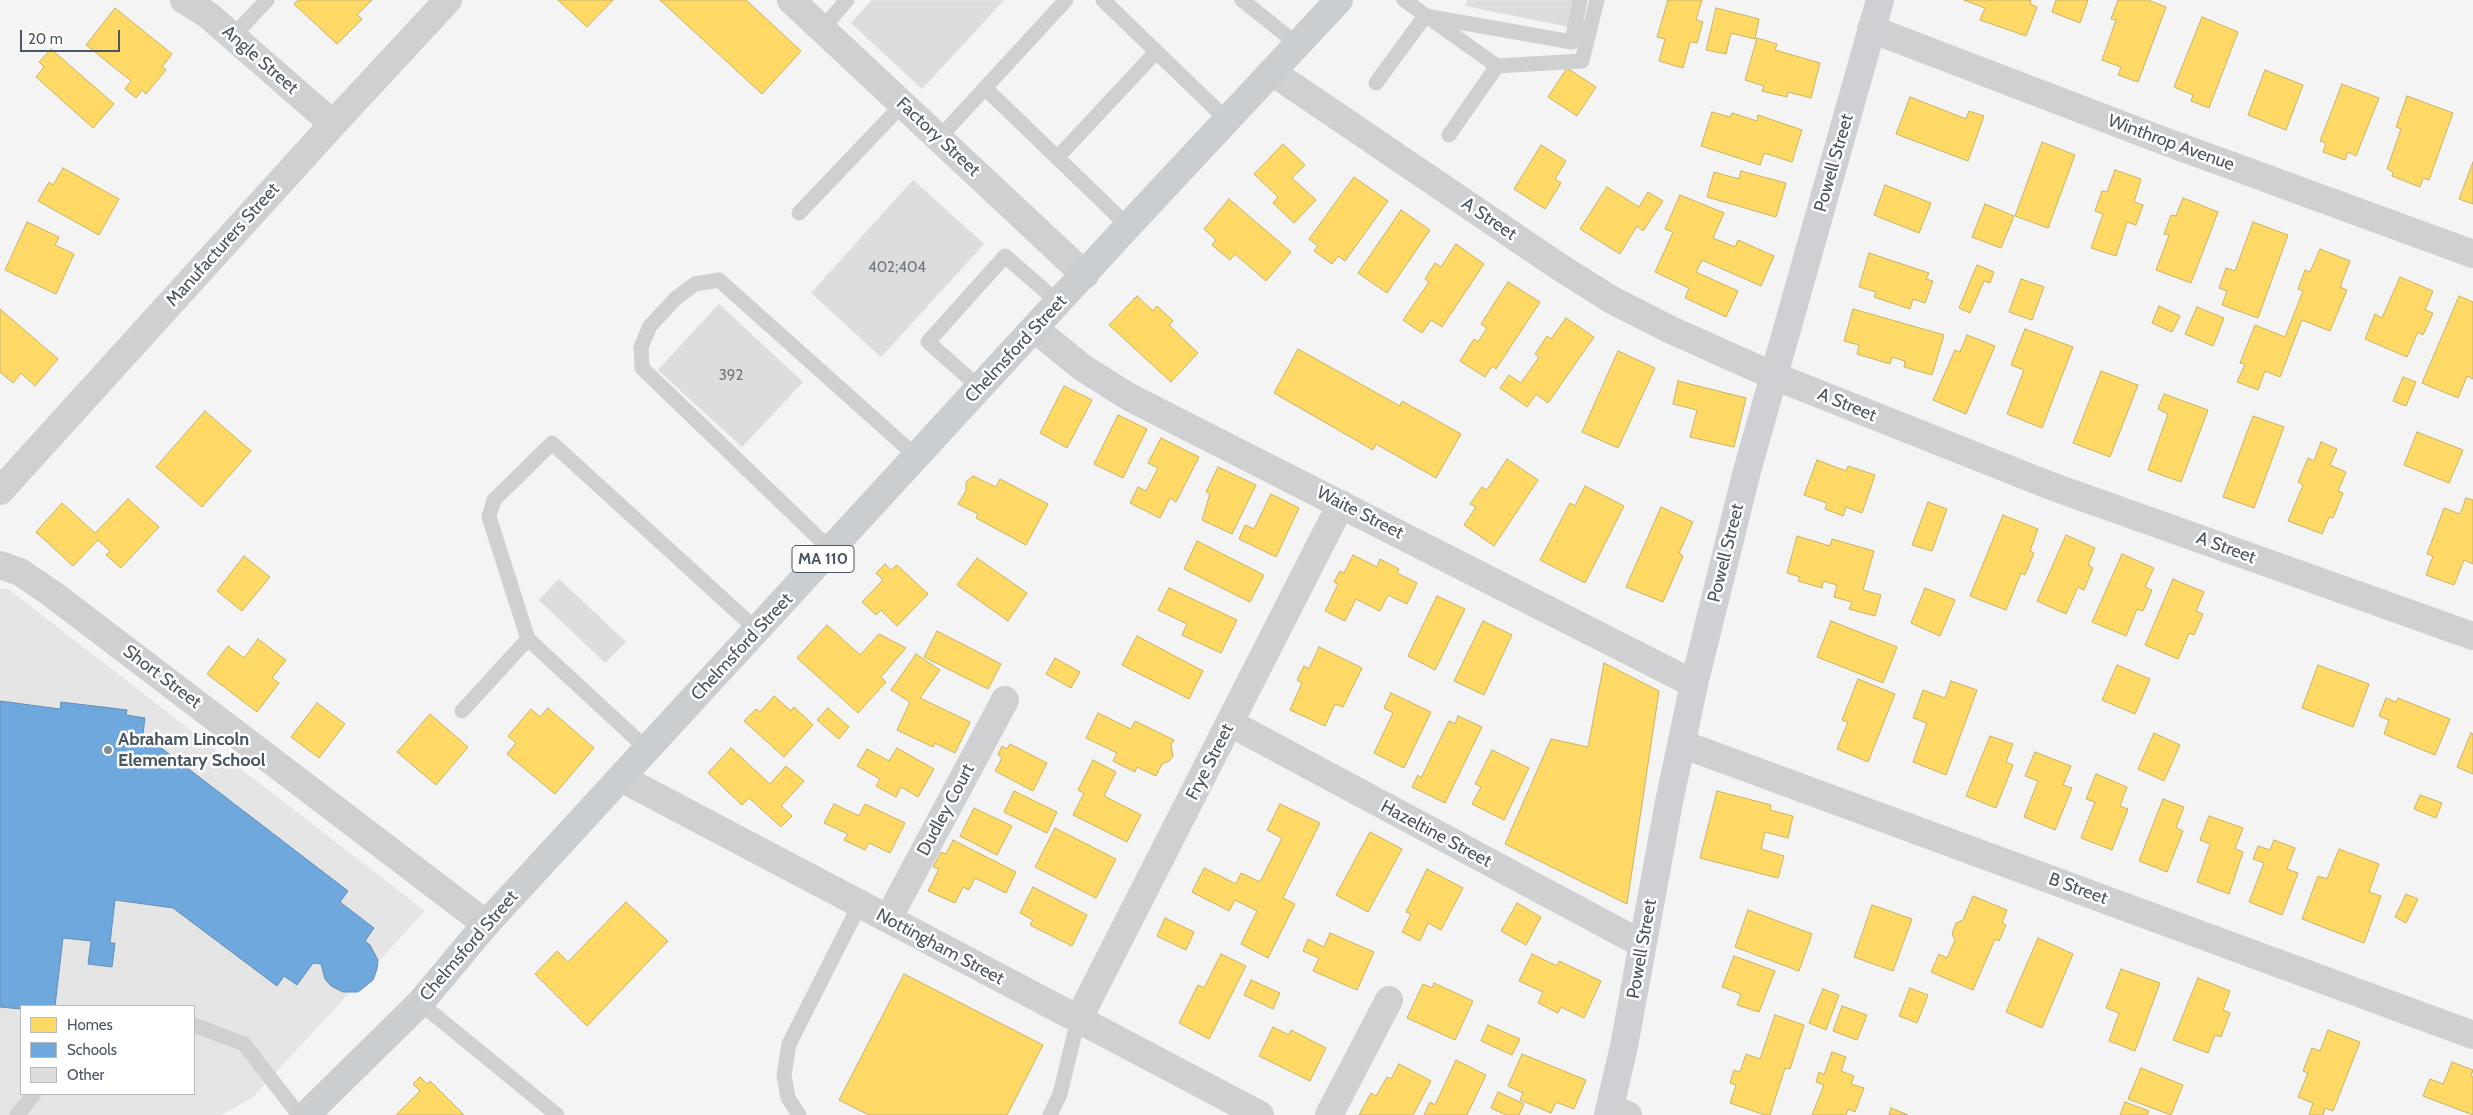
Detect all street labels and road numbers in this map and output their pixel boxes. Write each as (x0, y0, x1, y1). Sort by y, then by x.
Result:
street label: Angle Street (218, 21, 302, 99)
street label: Factory Street (892, 93, 984, 181)
street label: Winthrop Avenue (2105, 110, 2237, 176)
street label: Powell Street (1810, 112, 1858, 214)
street label: Manufacturers Street (162, 179, 284, 311)
street label: A Street (1458, 193, 1520, 245)
street label: Chelmsford Street (961, 291, 1071, 407)
street label: A Street (1814, 383, 1880, 427)
street label: Waite Street (1313, 482, 1407, 544)
street label: Powell Street (1703, 501, 1749, 605)
street label: A Street (2193, 527, 2259, 569)
road number: MA 110 (792, 546, 854, 572)
street label: Chelmsford Street (687, 589, 797, 705)
street label: Short Street (119, 641, 205, 713)
street label: Frye Street (1182, 720, 1238, 804)
street label: Dudley Court (913, 760, 979, 860)
street label: Hazeltine Street (1377, 796, 1495, 872)
street label: B Street (2046, 868, 2110, 910)
street label: Chelmsford Street (415, 886, 523, 1006)
street label: Powell Street (1623, 897, 1661, 1001)
street label: Nottingham Street (872, 904, 1008, 990)

